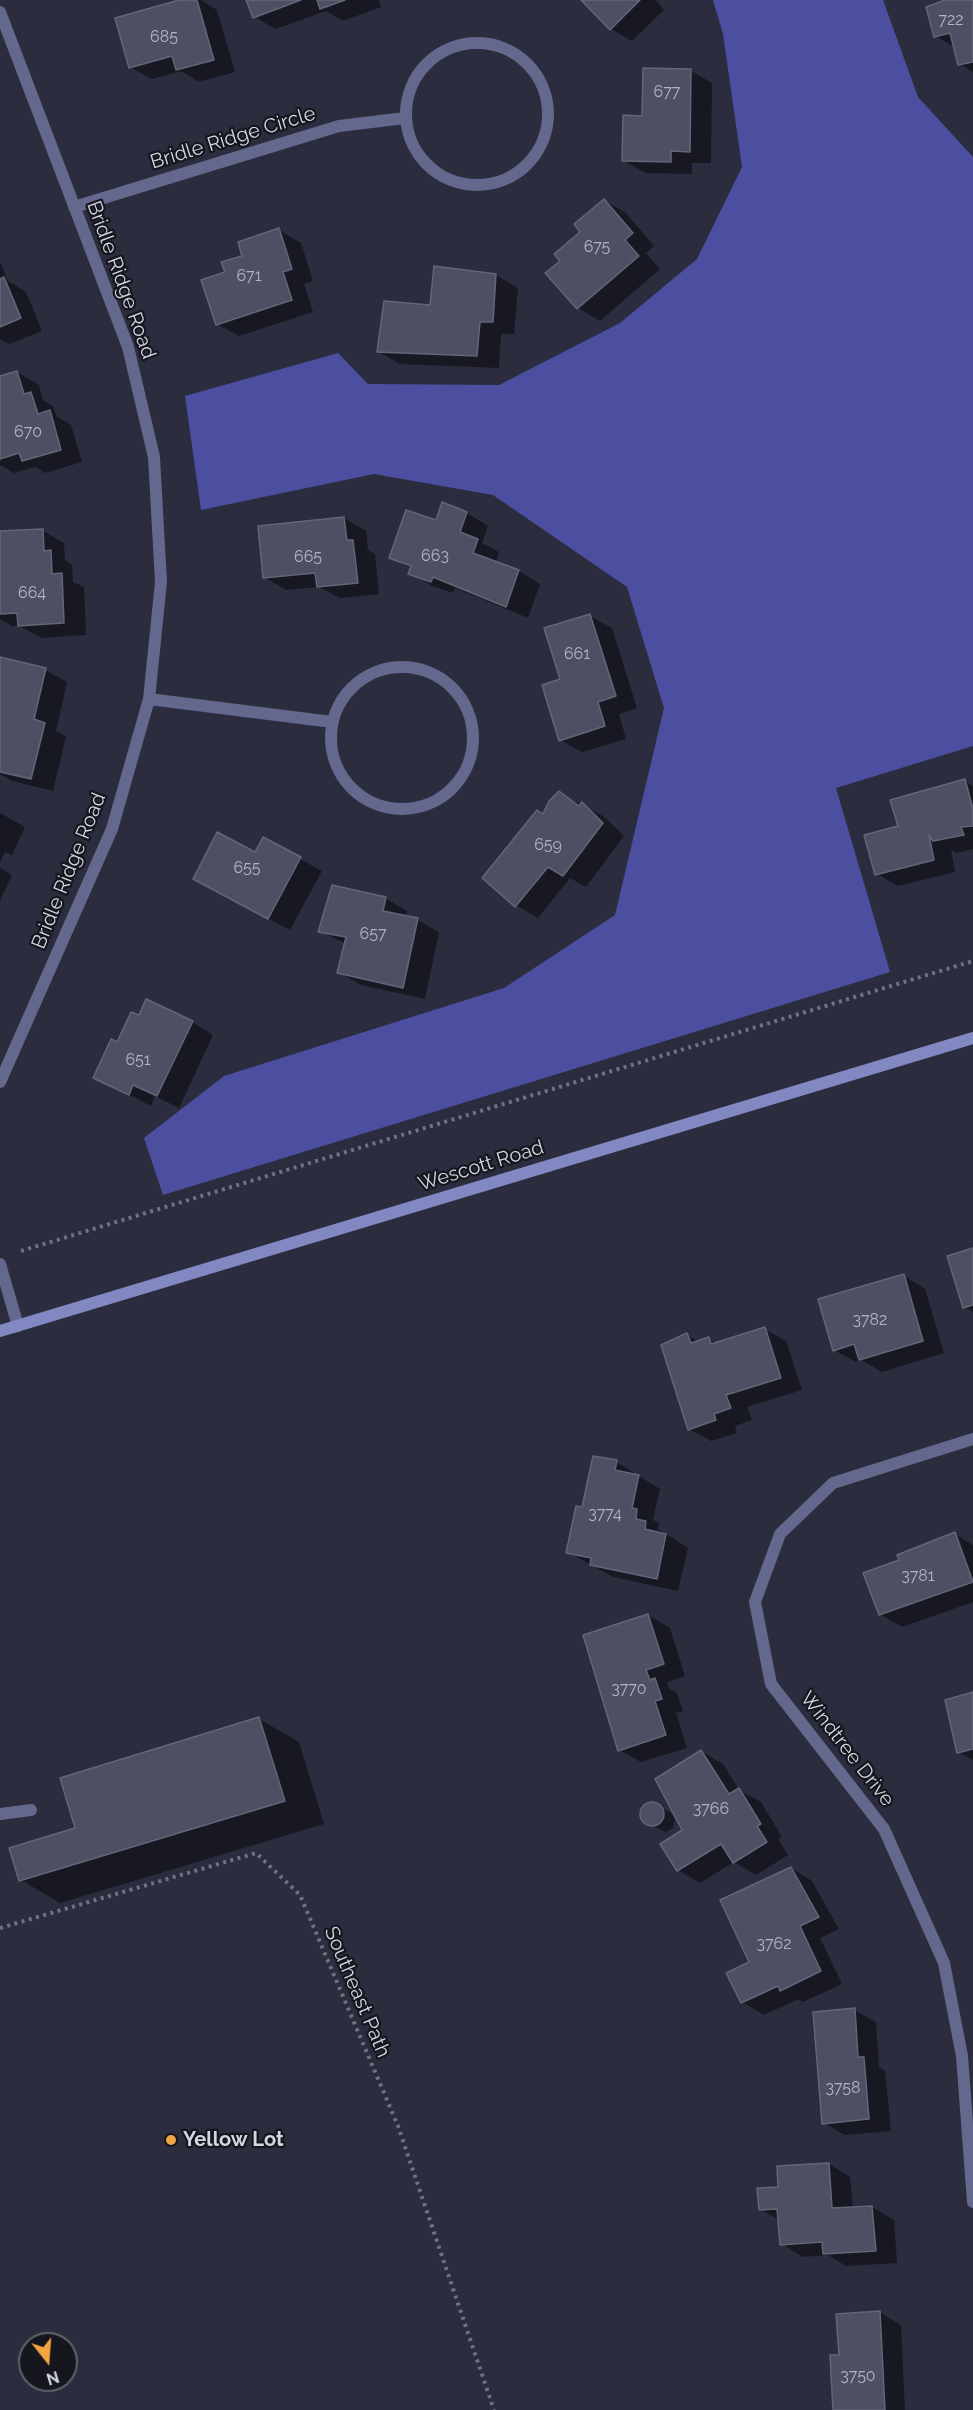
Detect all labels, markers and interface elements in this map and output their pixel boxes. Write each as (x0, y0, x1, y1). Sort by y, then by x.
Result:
house number: 722 (938, 10, 964, 30)
house number: 685 (150, 27, 178, 47)
house number: 677 (654, 82, 680, 102)
street label: Bridle Ridge Circle (148, 101, 318, 175)
street label: Bridle Ridge Road (81, 198, 161, 362)
house number: 675 (584, 237, 610, 257)
house number: 671 (236, 266, 262, 286)
house number: 670 (14, 422, 42, 442)
house number: 663 (421, 546, 449, 566)
house number: 665 (294, 547, 322, 567)
house number: 664 (18, 583, 46, 603)
house number: 661 (564, 644, 590, 664)
street label: Bridle Ridge Road (27, 789, 111, 953)
house number: 659 (534, 835, 562, 855)
house number: 655 (233, 858, 261, 878)
house number: 657 (360, 924, 386, 944)
house number: 651 (125, 1050, 151, 1070)
street label: Wescott Road (415, 1136, 547, 1196)
house number: 3782 (853, 1310, 887, 1330)
house number: 3774 (588, 1504, 622, 1524)
house number: 3781 (901, 1566, 935, 1586)
house number: 3770 (611, 1679, 647, 1699)
street label: Windtree Drive (795, 1687, 899, 1811)
house number: 3766 (693, 1799, 729, 1819)
street label: Southeast Path (319, 1923, 395, 2061)
house number: 3762 (756, 1934, 792, 1954)
house number: 3758 (826, 2078, 860, 2098)
place label: Yellow Lot (183, 2128, 284, 2152)
marker: Yellow Lot (164, 2133, 178, 2147)
north arrow (18, 2332, 78, 2392)
house number: 3750 (840, 2366, 876, 2386)
text: N (44, 2367, 61, 2389)

